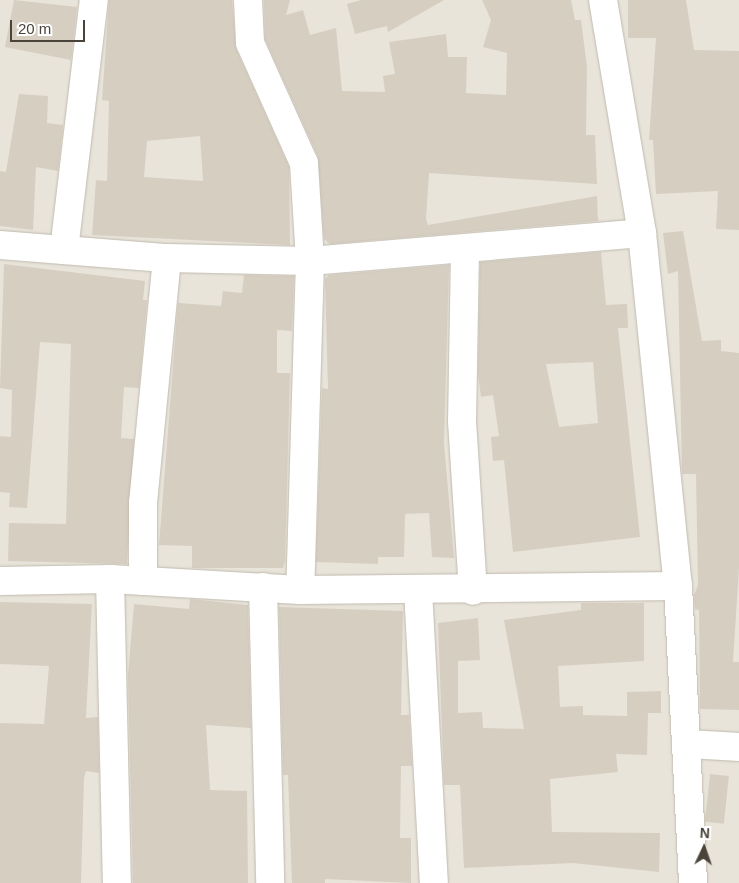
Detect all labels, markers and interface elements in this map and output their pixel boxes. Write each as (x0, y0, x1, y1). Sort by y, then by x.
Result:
scale bar (12, 10, 88, 42)
text: 20 m (18, 20, 51, 37)
north arrow (679, 823, 729, 873)
text: N (699, 825, 710, 841)

